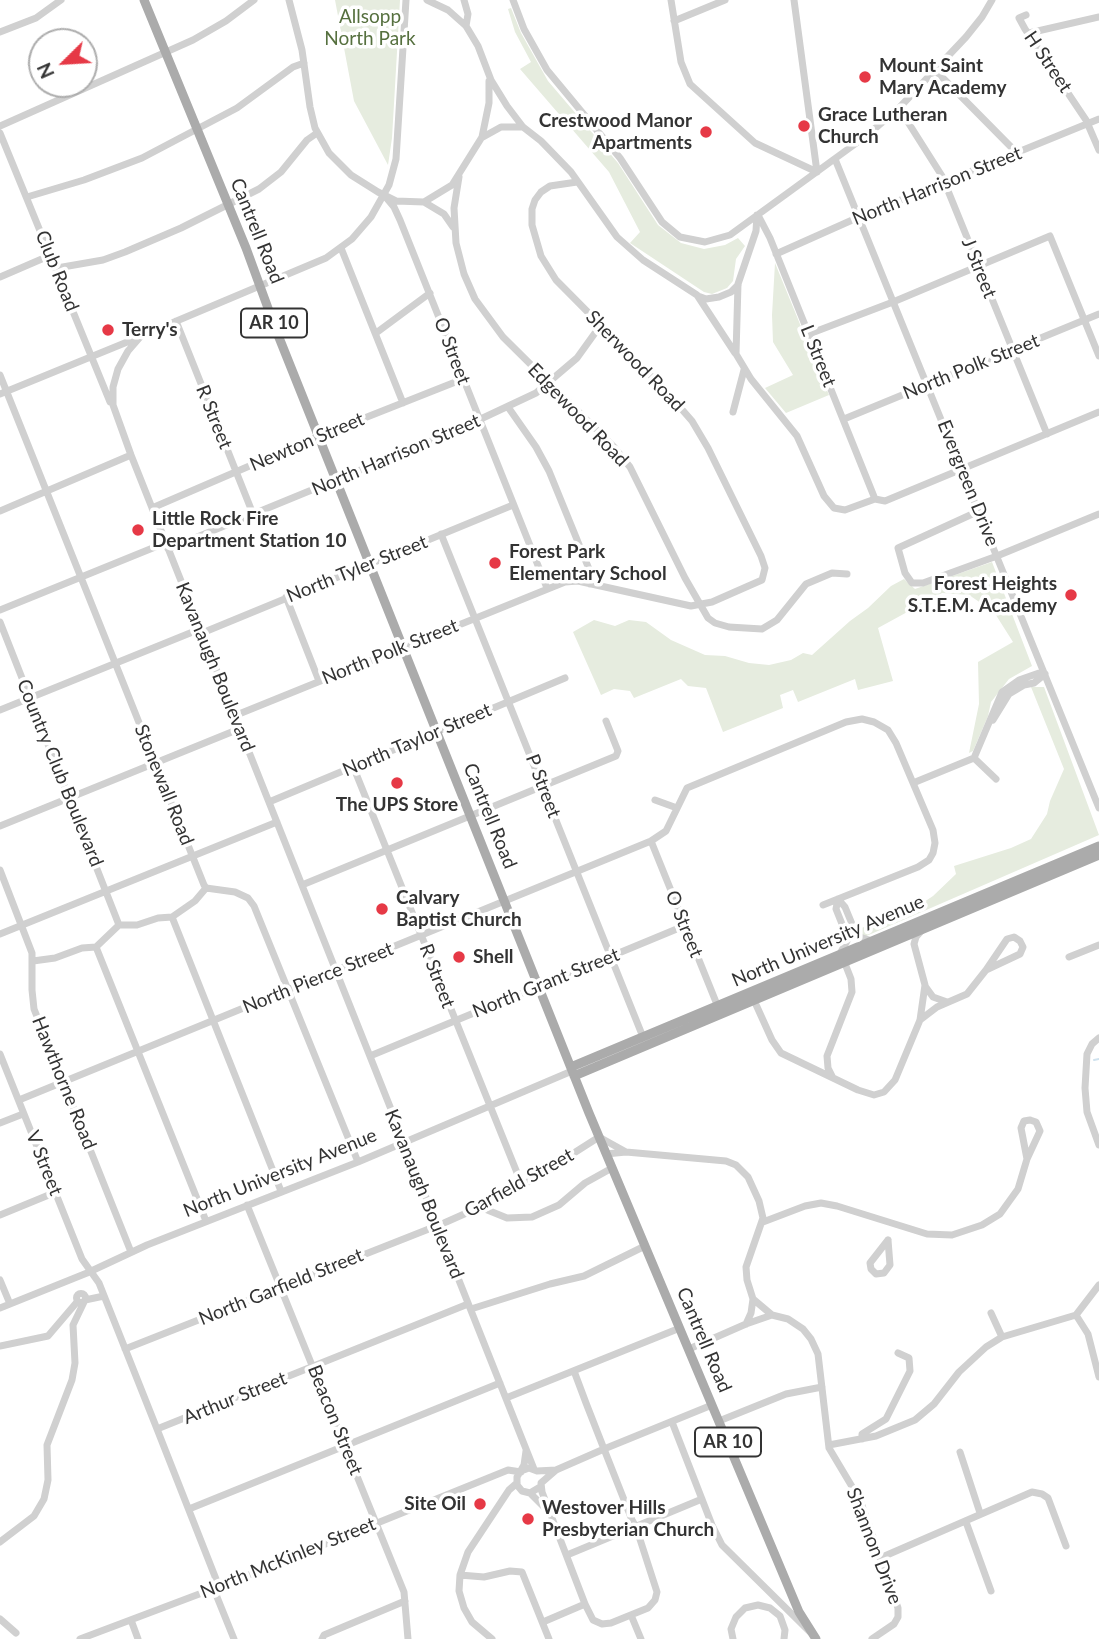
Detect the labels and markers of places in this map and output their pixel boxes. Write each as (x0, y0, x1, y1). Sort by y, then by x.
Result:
place label: Mount Saint Mary Academy (879, 55, 1006, 99)
marker: Mount Saint Mary Academy (857, 69, 873, 85)
place label: Grace Lutheran Church (818, 104, 947, 148)
place label: Crestwood Manor Apartments (539, 110, 692, 154)
marker: Grace Lutheran Church (796, 118, 812, 134)
marker: Crestwood Manor Apartments (698, 124, 714, 140)
place label: Terry's (122, 319, 178, 341)
marker: Terry's (100, 322, 116, 338)
place label: Little Rock Fire Department Station 10 (152, 508, 346, 552)
marker: Little Rock Fire Department Station 10 (130, 522, 146, 538)
place label: Forest Park Elementary School (509, 541, 667, 585)
marker: Forest Park Elementary School (487, 555, 503, 571)
place label: Forest Heights S.T.E.M. Academy (908, 573, 1057, 617)
marker: Forest Heights S.T.E.M. Academy (1063, 587, 1079, 603)
marker: The UPS Store (389, 775, 405, 791)
place label: The UPS Store (336, 794, 458, 816)
place label: Calvary Baptist Church (396, 887, 522, 931)
marker: Calvary Baptist Church (374, 901, 390, 917)
place label: Shell (473, 946, 514, 968)
marker: Shell (451, 949, 467, 965)
place label: Site Oil (404, 1493, 466, 1515)
marker: Site Oil (472, 1496, 488, 1512)
place label: Westover Hills Presbyterian Church (542, 1497, 714, 1541)
marker: Westover Hills Presbyterian Church (520, 1511, 536, 1527)

